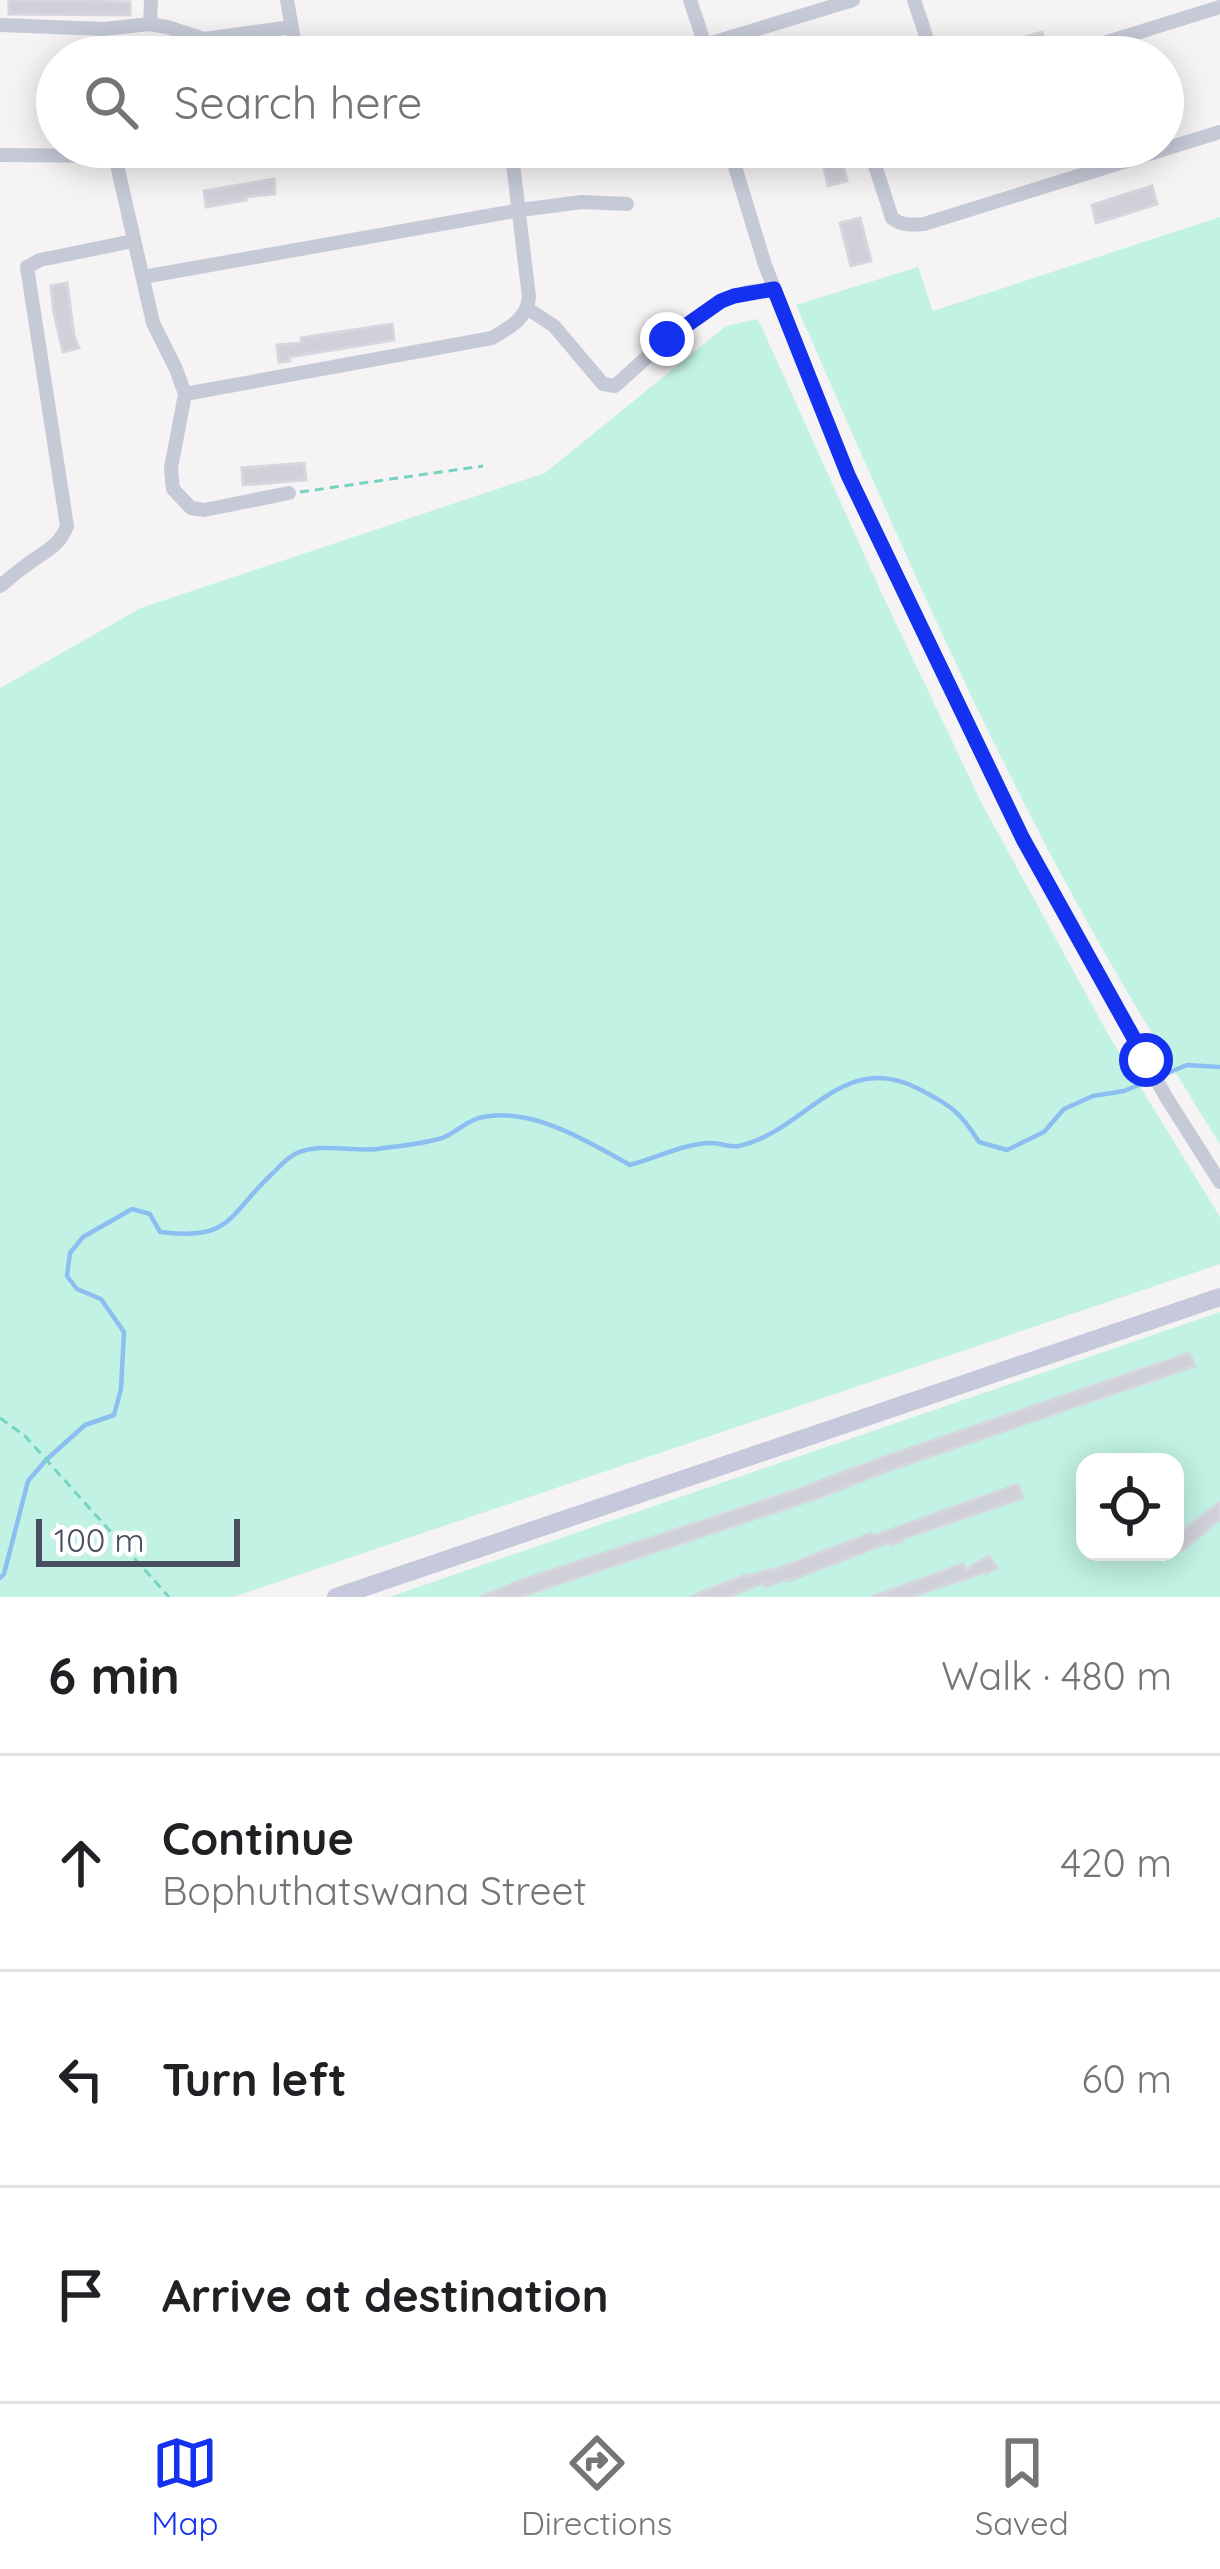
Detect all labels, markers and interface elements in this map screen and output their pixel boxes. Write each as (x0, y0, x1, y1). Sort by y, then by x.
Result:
search box (36, 36, 1184, 168)
icon: search (78, 69, 144, 135)
text: Search here (174, 74, 422, 130)
route end (640, 312, 694, 366)
route start (1119, 1033, 1173, 1087)
map controls (1076, 1453, 1184, 1561)
button: locate (1076, 1453, 1184, 1561)
scale bar (36, 1513, 240, 1566)
text: 100 m (54, 1519, 145, 1560)
text: 6 min (48, 1643, 180, 1707)
text: Walk · 480 m (941, 1651, 1172, 1700)
text: Continue (162, 1810, 354, 1866)
icon: ahead (48, 1830, 114, 1896)
text: 420 m (1060, 1838, 1172, 1887)
text: Bophuthatswana Street (162, 1866, 587, 1915)
icon: left (48, 2046, 114, 2112)
text: Turn left (162, 2051, 347, 2107)
text: 60 m (1082, 2054, 1172, 2103)
icon: arrive (48, 2262, 114, 2328)
text: Arrive at destination (162, 2267, 608, 2323)
tab: Map (151, 2430, 219, 2543)
tab: Directions (521, 2430, 672, 2543)
tab: Saved (975, 2430, 1069, 2543)

